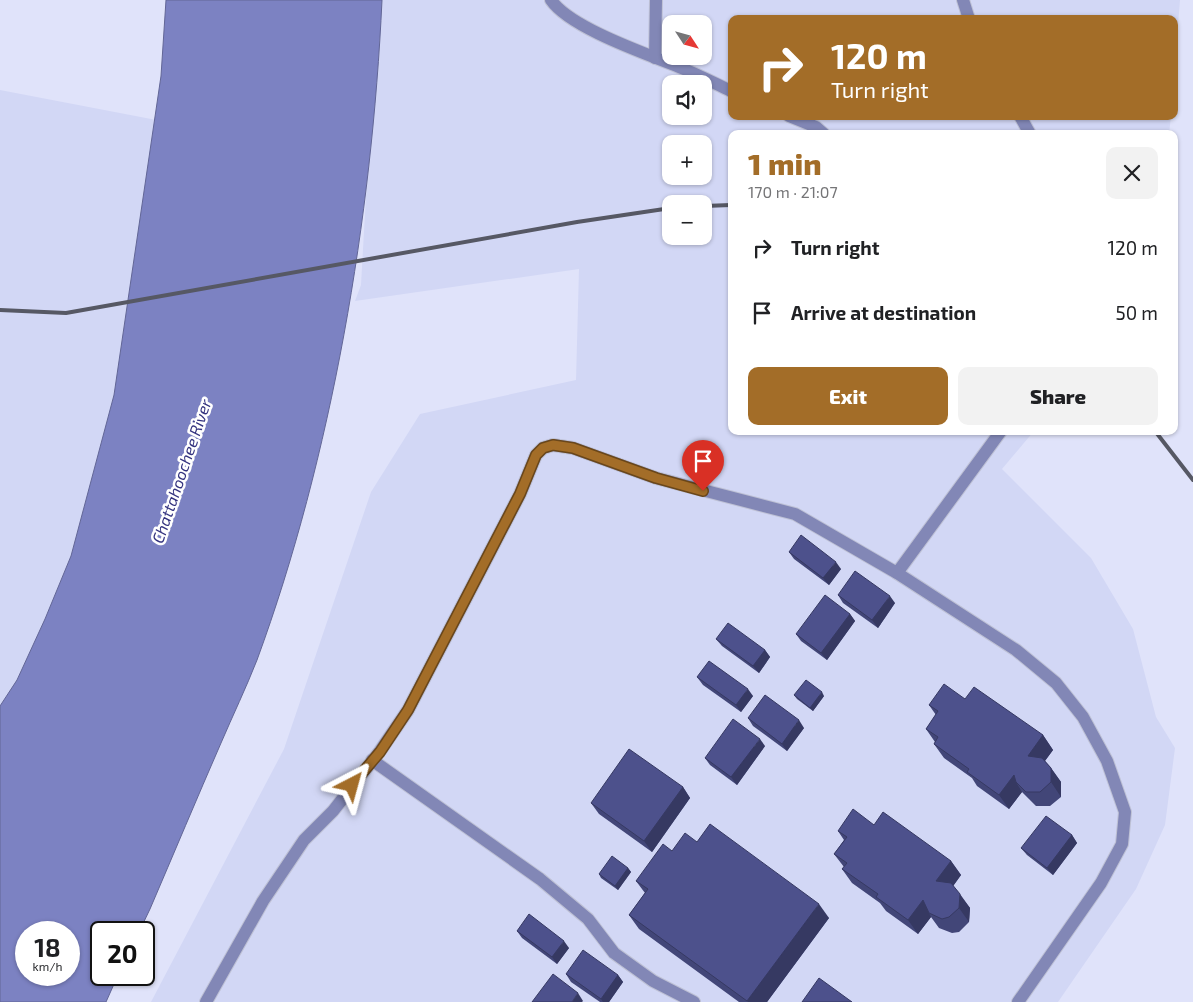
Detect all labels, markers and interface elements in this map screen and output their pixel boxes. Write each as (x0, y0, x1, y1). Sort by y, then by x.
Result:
north arrow (662, 15, 712, 65)
map controls (662, 15, 712, 245)
text: 120 m (831, 34, 927, 76)
icon: right (748, 35, 813, 100)
button: sound (662, 75, 712, 125)
text: Turn right (831, 76, 929, 102)
button: + (662, 135, 712, 185)
text: 1 min (748, 145, 822, 181)
button: close (1106, 147, 1158, 199)
text: 170 m · 21:07 (748, 182, 838, 201)
button: − (662, 195, 712, 245)
icon: right (748, 234, 776, 262)
text: Turn right (791, 236, 879, 259)
text: 120 m (1107, 236, 1158, 259)
icon: arrive (748, 299, 776, 327)
text: Arrive at destination (791, 301, 976, 324)
text: 50 m (1115, 301, 1158, 324)
button: Exit (748, 367, 948, 425)
button: Share (958, 367, 1158, 425)
water label: Chattahoochee River (147, 396, 215, 545)
pin (682, 440, 724, 491)
icon: arrive (689, 447, 717, 475)
position arrow (325, 758, 377, 810)
speed limit sign: 20 (90, 921, 155, 986)
text: 18 (34, 932, 61, 962)
text: km/h (33, 959, 62, 973)

